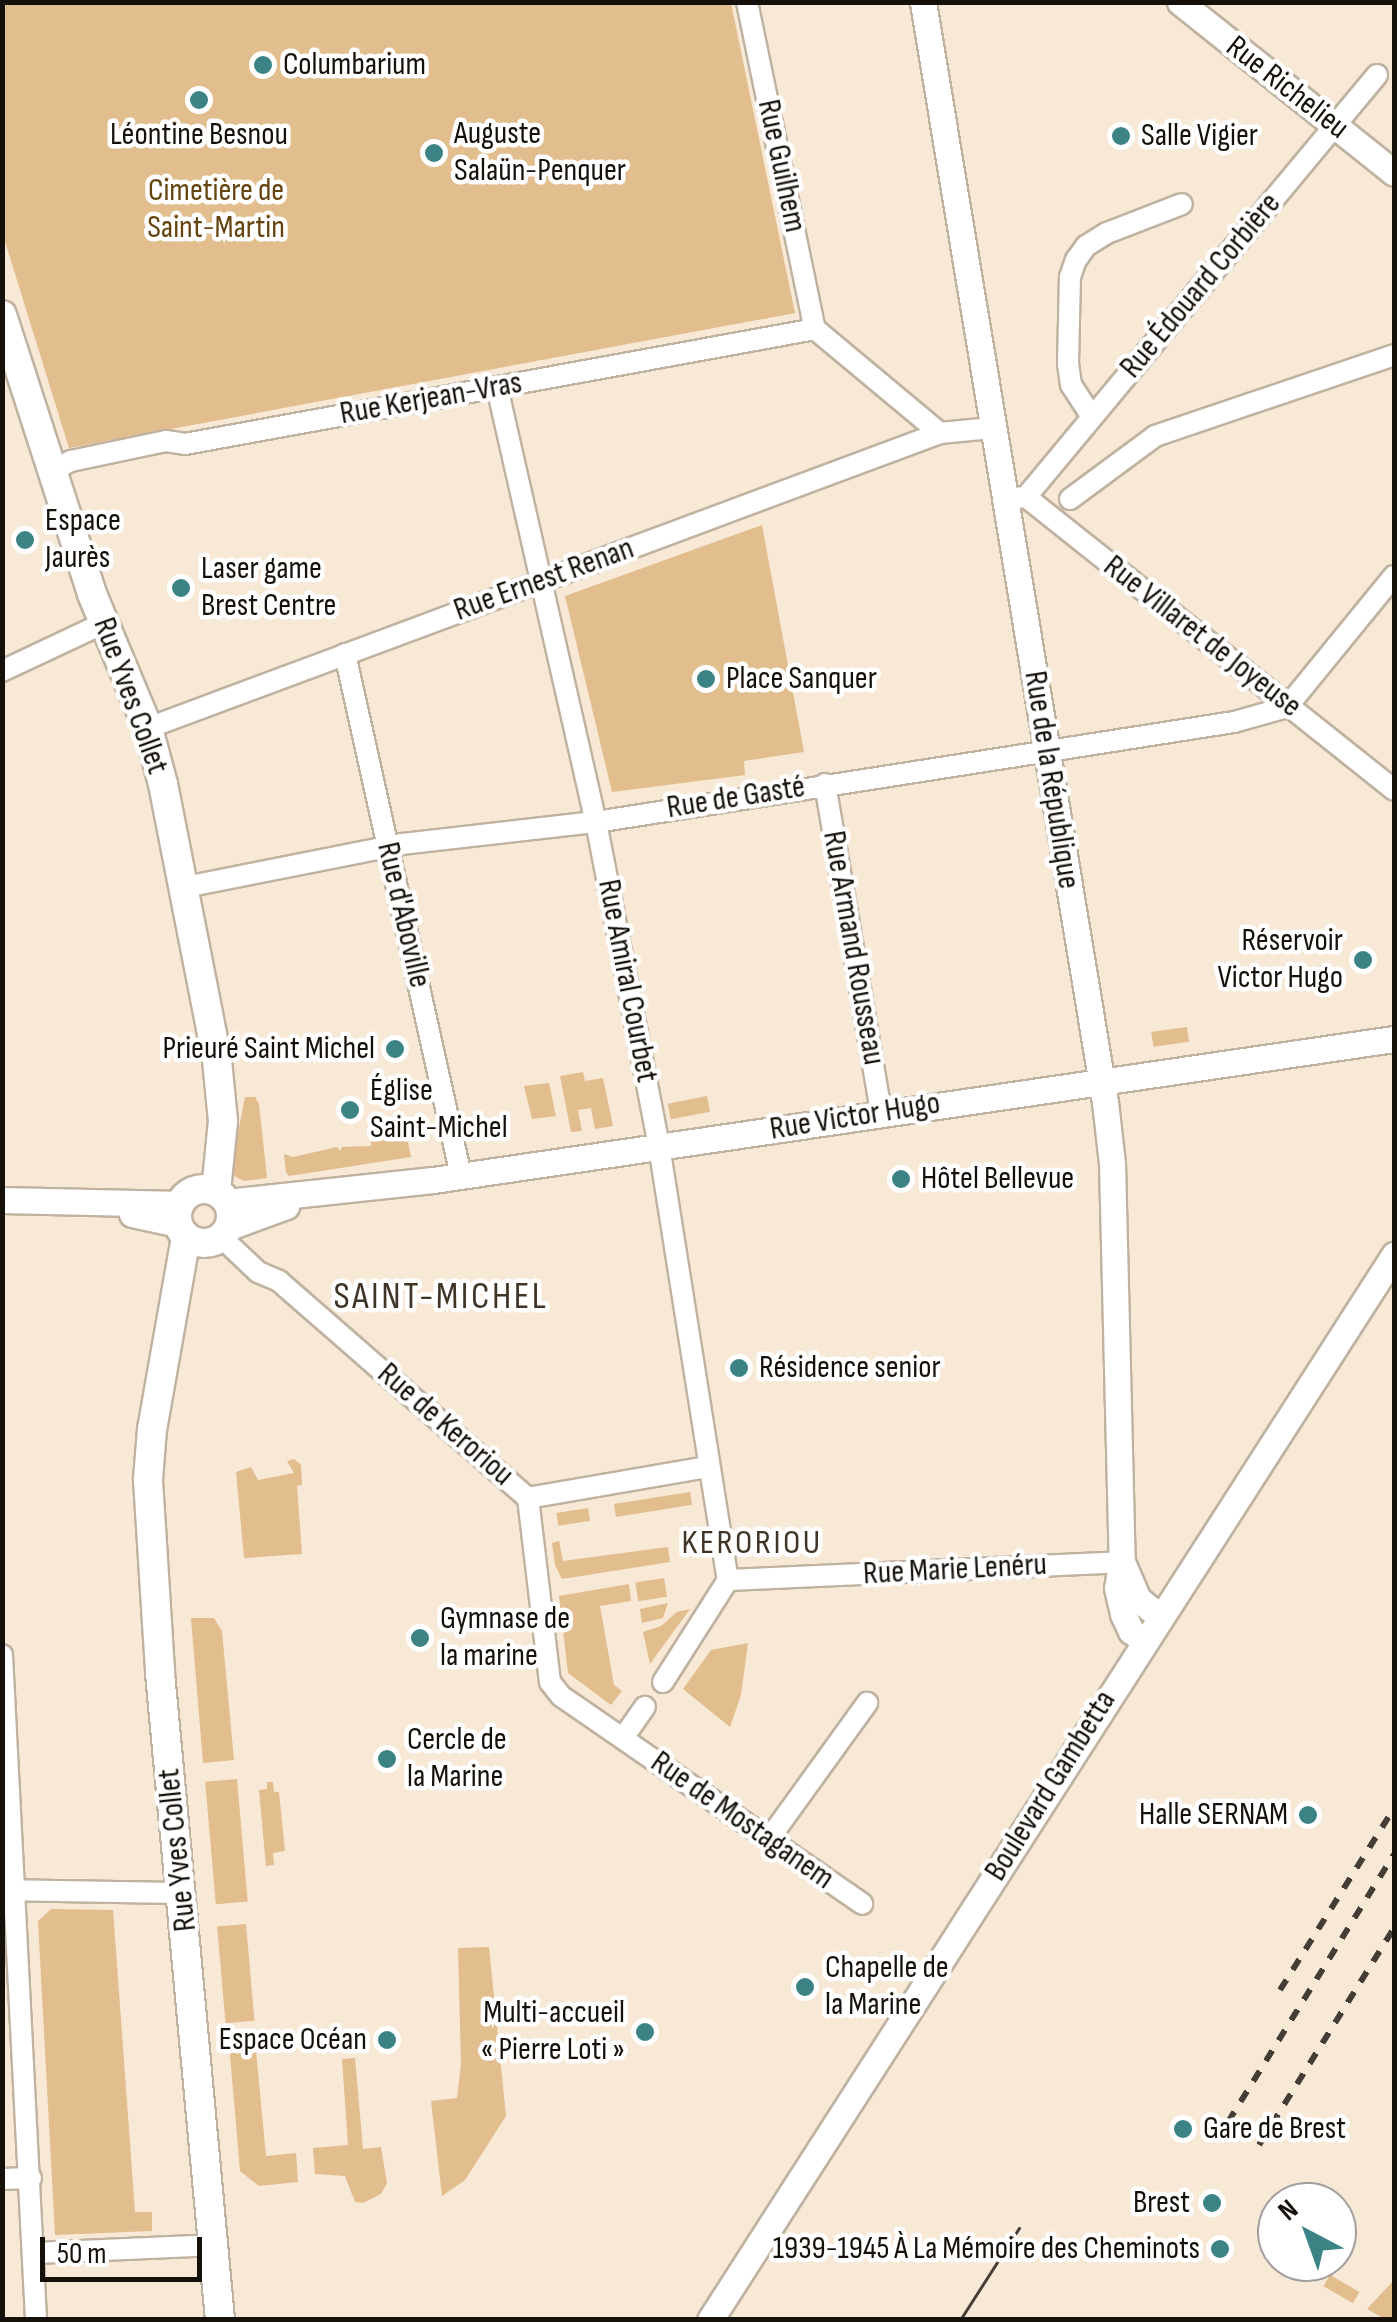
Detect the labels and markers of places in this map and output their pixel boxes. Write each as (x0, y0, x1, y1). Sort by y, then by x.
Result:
place label: Columbarium (283, 46, 426, 84)
marker: Columbarium (252, 54, 274, 76)
marker: Léontine Besnou (188, 89, 210, 111)
place label: Léontine Besnou (110, 116, 288, 154)
place label: Auguste Salaün-Penquer (454, 116, 626, 191)
place label: Salle Vigier (1141, 117, 1258, 155)
marker: Salle Vigier (1110, 125, 1132, 147)
marker: Auguste Salaün-Penquer (423, 142, 445, 164)
place label: Espace Jaurès (45, 503, 121, 578)
marker: Espace Jaurès (14, 529, 36, 551)
place label: Laser game Brest Centre (201, 551, 336, 626)
marker: Laser game Brest Centre (170, 577, 192, 599)
place label: Place Sanquer (726, 660, 877, 698)
marker: Place Sanquer (695, 668, 717, 690)
place label: Réservoir Victor Hugo (1217, 923, 1343, 998)
marker: Réservoir Victor Hugo (1352, 949, 1374, 971)
place label: Prieuré Saint Michel (162, 1030, 375, 1068)
marker: Prieuré Saint Michel (384, 1038, 406, 1060)
place label: Église Saint-Michel (370, 1073, 508, 1148)
marker: Église Saint-Michel (339, 1099, 361, 1121)
place label: Hôtel Bellevue (921, 1160, 1074, 1198)
marker: Hôtel Bellevue (890, 1168, 912, 1190)
place label: Résidence senior (759, 1349, 941, 1387)
marker: Résidence senior (728, 1357, 750, 1379)
place label: Gymnase de la marine (440, 1601, 570, 1676)
marker: Gymnase de la marine (409, 1627, 431, 1649)
place label: Cercle de la Marine (407, 1722, 507, 1797)
marker: Cercle de la Marine (376, 1748, 398, 1770)
place label: Halle SERNAM (1139, 1796, 1288, 1834)
marker: Halle SERNAM (1297, 1804, 1319, 1826)
place label: Chapelle de la Marine (825, 1950, 949, 2025)
marker: Chapelle de la Marine (794, 1976, 816, 1998)
place label: Multi-accueil « Pierre Loti » (481, 1995, 625, 2070)
place label: Espace Océan (219, 2021, 367, 2059)
marker: Multi-accueil « Pierre Loti » (634, 2021, 656, 2043)
marker: Espace Océan (376, 2029, 398, 2051)
place label: Gare de Brest (1203, 2110, 1346, 2148)
marker: Gare de Brest (1172, 2118, 1194, 2140)
place label: Brest (1133, 2184, 1190, 2222)
marker: Brest (1199, 2190, 1225, 2216)
place label: 1939-1945 À La Mémoire des Cheminots (773, 2230, 1200, 2268)
marker: 1939-1945 À La Mémoire des Cheminots (1209, 2238, 1231, 2260)

